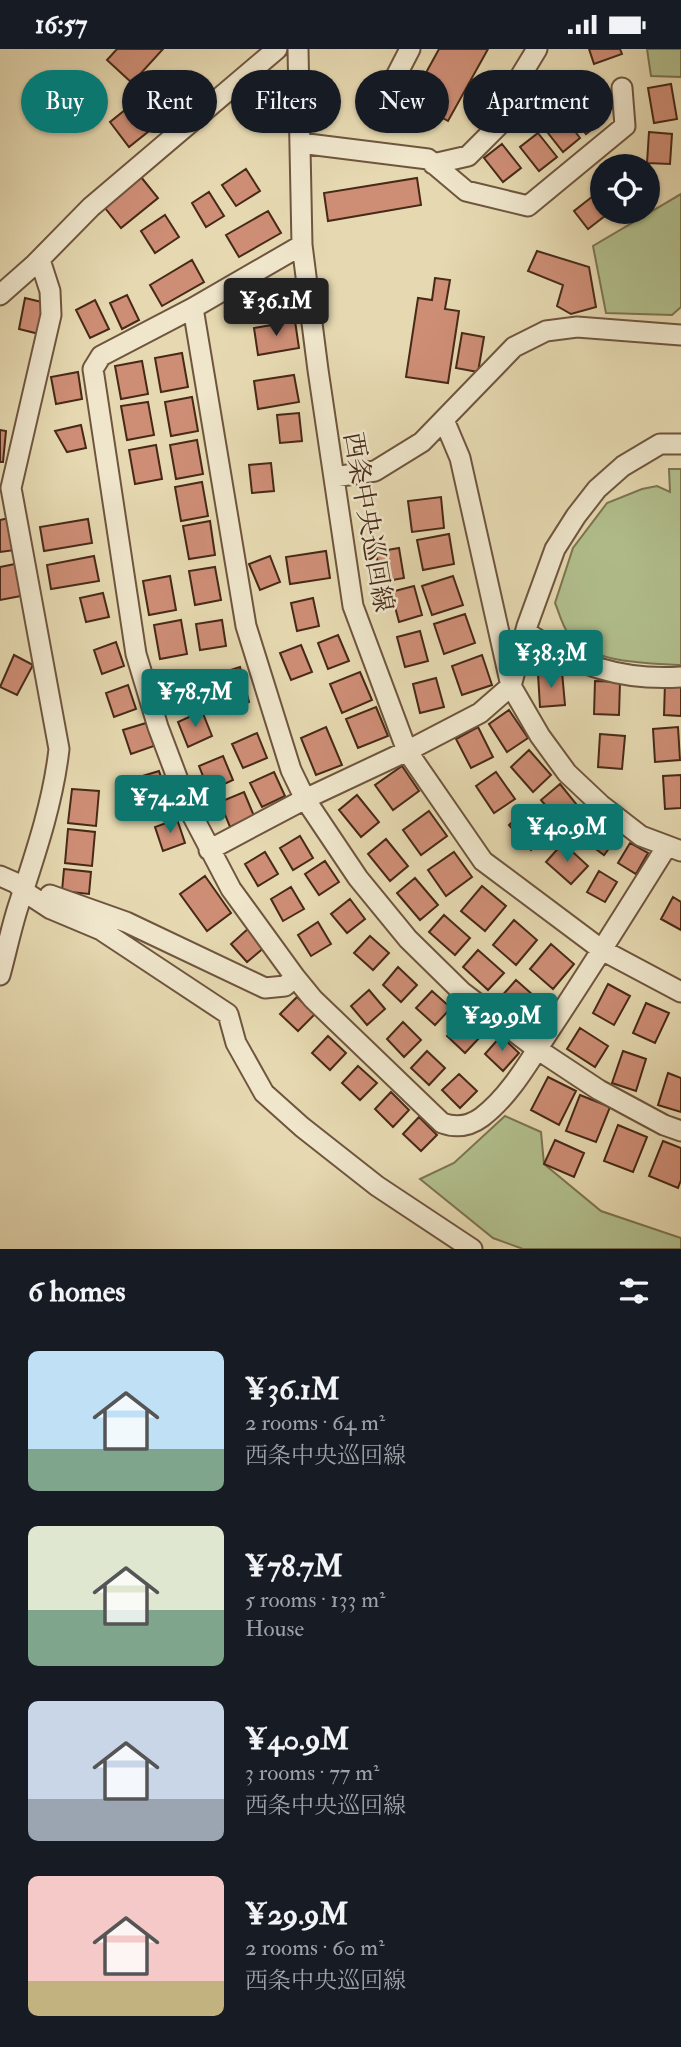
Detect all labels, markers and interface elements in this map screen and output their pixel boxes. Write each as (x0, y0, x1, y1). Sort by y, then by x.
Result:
text: 16:57 (35, 9, 87, 41)
chip: Buy (21, 70, 108, 133)
chip: Rent (122, 70, 217, 133)
chip: Filters (231, 70, 341, 133)
chip: New (355, 70, 449, 133)
chip: Apartment (463, 70, 613, 133)
map controls (590, 154, 660, 224)
button: locate (590, 154, 660, 224)
pin: ¥36.1M (219, 279, 333, 338)
text: ¥36.1M (240, 286, 312, 315)
street label: 西条中央巡回線 (336, 430, 400, 615)
pin: ¥38.3M (494, 631, 608, 690)
text: ¥38.3M (515, 638, 587, 667)
pin: ¥78.7M (138, 669, 252, 729)
text: ¥78.7M (157, 677, 233, 706)
pin: ¥74.2M (113, 775, 227, 835)
text: ¥74.2M (131, 783, 209, 812)
pin: ¥40.9M (510, 805, 624, 864)
text: ¥40.9M (527, 812, 607, 841)
pin: ¥29.9M (445, 993, 559, 1053)
text: ¥29.9M (462, 1001, 542, 1030)
icon: filters (615, 1272, 653, 1310)
text: 6 homes (28, 1273, 126, 1310)
text: ¥36.1M (245, 1371, 340, 1408)
icon: home (84, 1379, 168, 1463)
text: 2 rooms · 64 m² (245, 1408, 385, 1437)
text: 西条中央巡回線 (245, 1441, 406, 1470)
text: ¥78.7M (245, 1548, 343, 1585)
icon: home (84, 1554, 168, 1638)
text: 5 rooms · 133 m² (245, 1585, 386, 1614)
text: House (245, 1614, 304, 1643)
text: ¥40.9M (245, 1721, 349, 1758)
icon: home (84, 1729, 168, 1813)
text: 3 rooms · 77 m² (245, 1758, 380, 1787)
text: 西条中央巡回線 (245, 1791, 406, 1820)
text: ¥29.9M (245, 1896, 348, 1933)
icon: home (84, 1904, 168, 1988)
text: 2 rooms · 60 m² (245, 1933, 385, 1962)
text: 西条中央巡回線 (245, 1966, 406, 1995)

